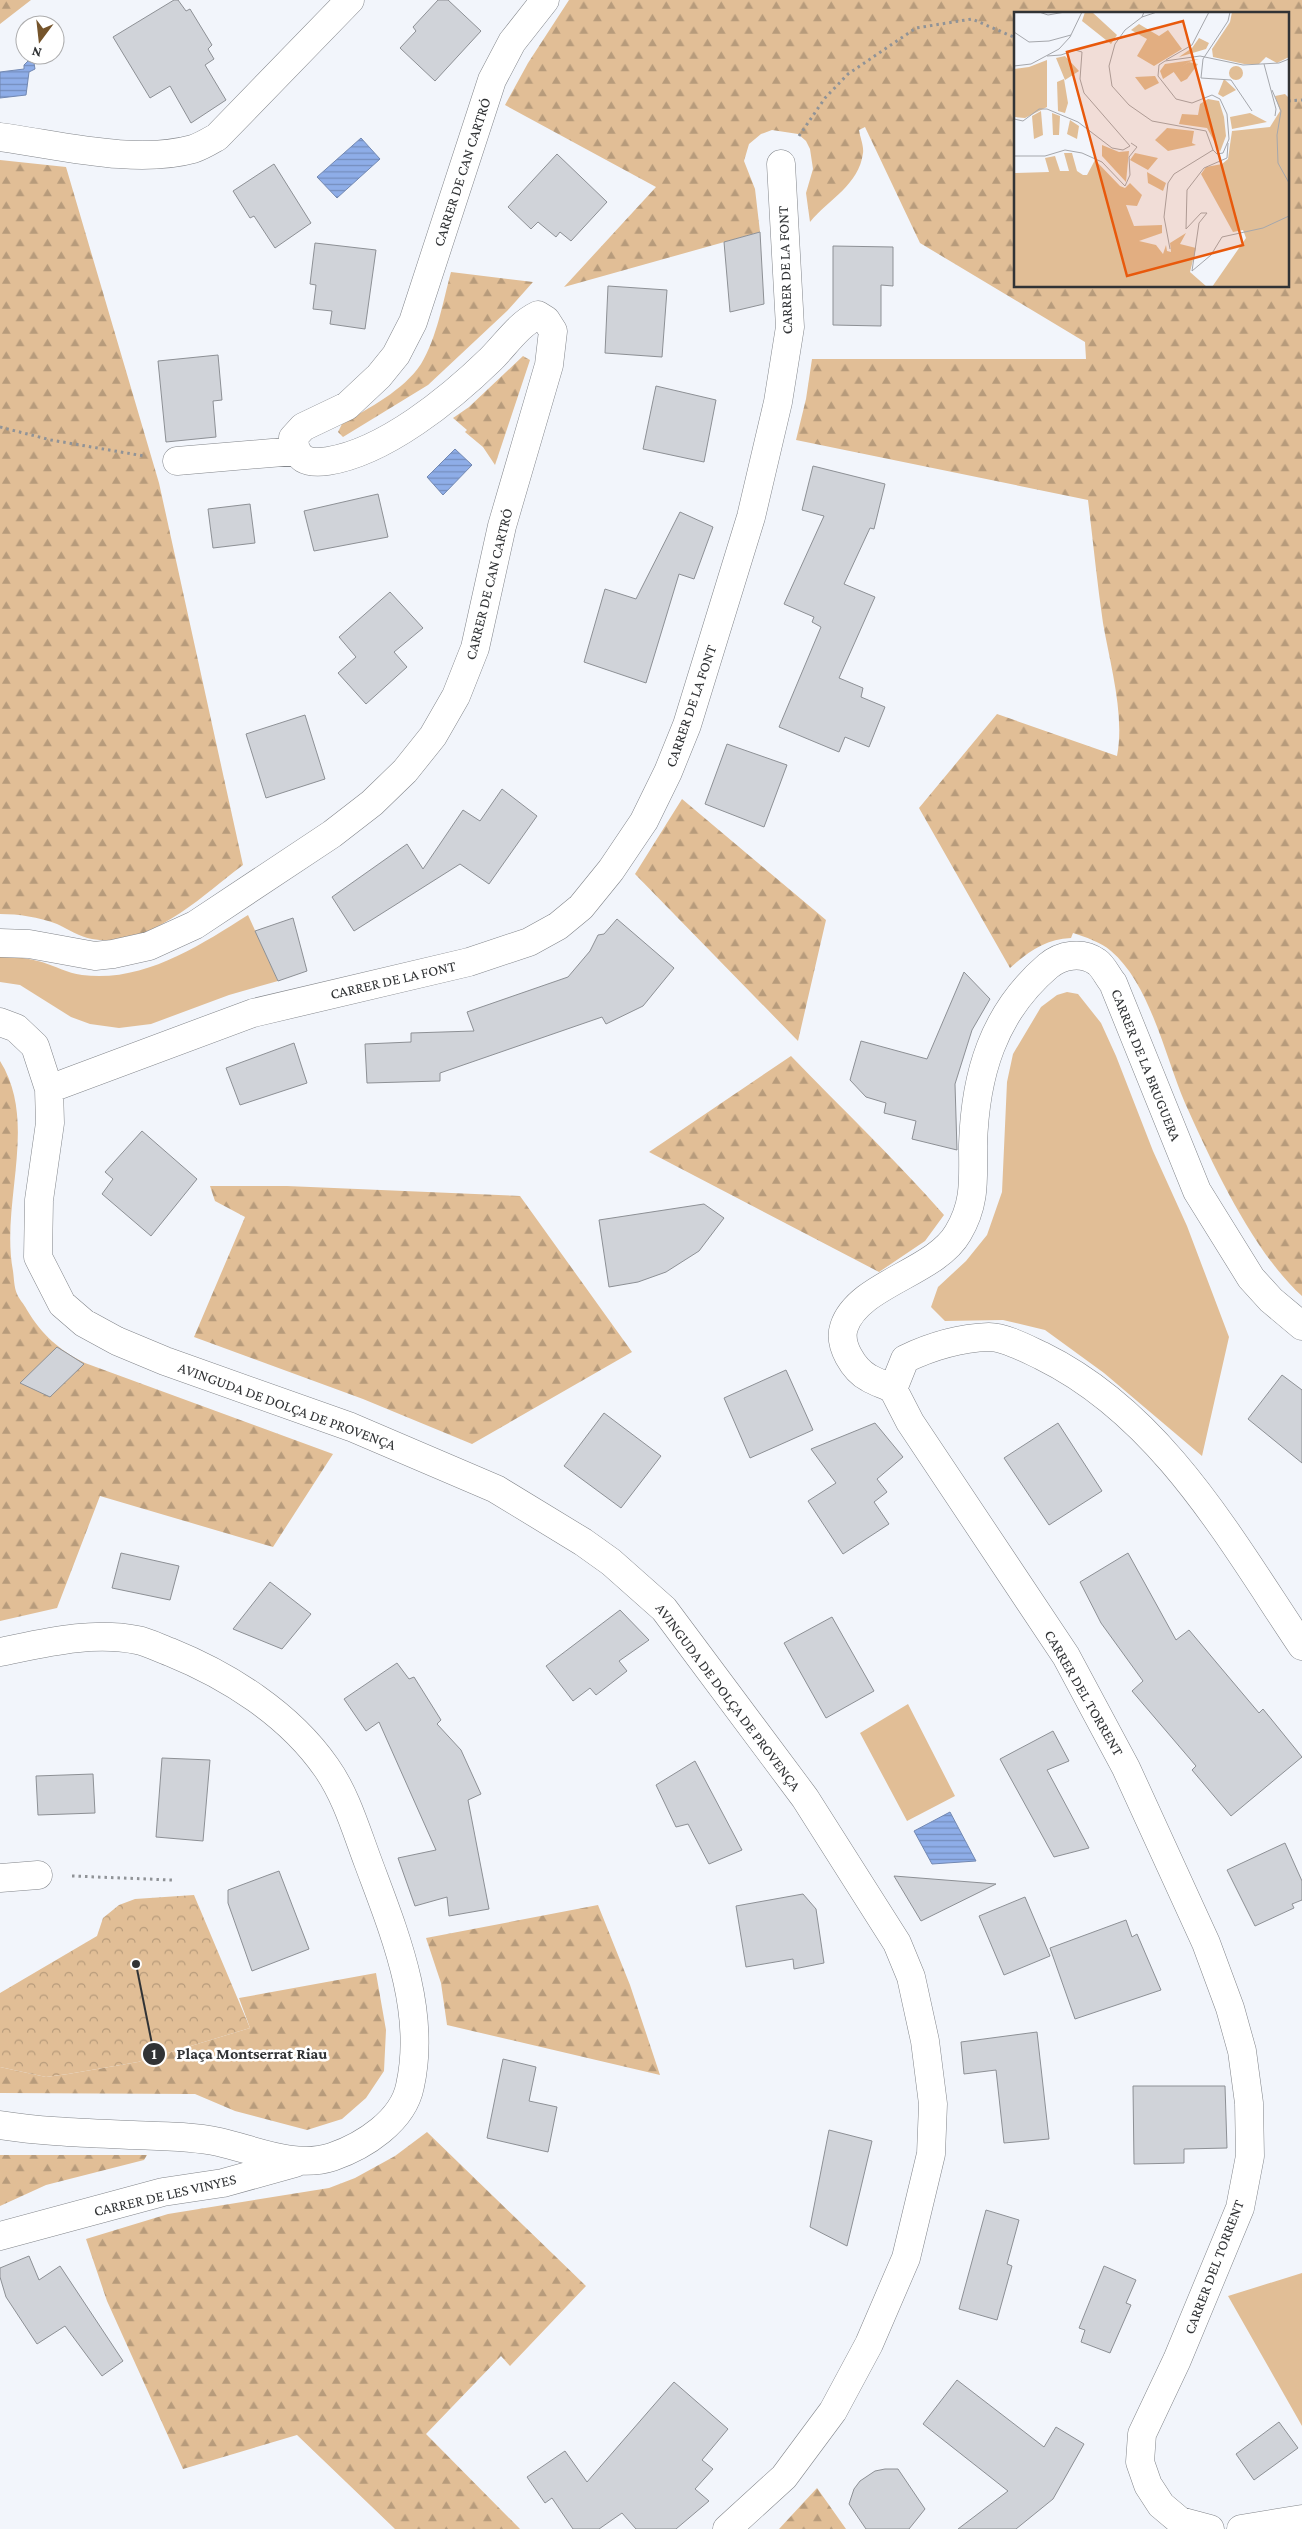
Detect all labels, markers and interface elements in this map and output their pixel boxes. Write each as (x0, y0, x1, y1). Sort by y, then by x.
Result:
inset map (1014, 12, 1290, 288)
north arrow (15, 15, 65, 65)
text: N (30, 43, 43, 62)
street label: CARRER DE CAN CARTRÓ (430, 96, 494, 248)
street label: CARRER DE LA FONT (775, 206, 795, 334)
street label: CARRER DE CAN CARTRÓ (462, 507, 516, 661)
street label: CARRER DE LA FONT (663, 643, 719, 769)
street label: CARRER DE LA FONT (329, 958, 457, 1002)
street label: CARRER DE LA BRUGUERA (1108, 987, 1184, 1144)
street label: AVINGUDA DE DOLÇA DE PROVENÇA (176, 1359, 398, 1454)
street label: AVINGUDA DE DOLÇA DE PROVENÇA (651, 1600, 804, 1795)
street label: CARRER DEL TORRENT (1041, 1627, 1127, 1759)
callout: Plaça Montserrat Riau (141, 2038, 337, 2069)
text: Plaça Montserrat Riau (177, 2045, 327, 2062)
text: 1 (151, 2046, 157, 2062)
street label: CARRER DE LES VINYES (92, 2171, 238, 2219)
street label: CARRER DEL TORRENT (1181, 2198, 1247, 2336)

